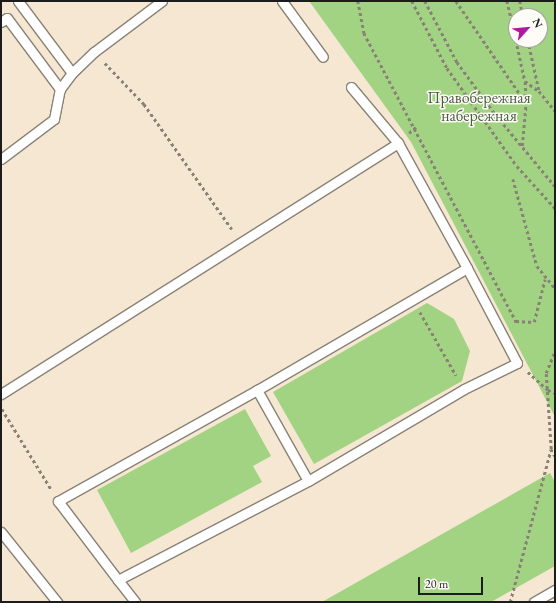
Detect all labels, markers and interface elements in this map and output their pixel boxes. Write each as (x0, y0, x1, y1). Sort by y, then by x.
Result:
north arrow (508, 8, 548, 48)
text: N (530, 16, 546, 30)
park label: Правобережная набережная (427, 88, 531, 126)
scale bar (420, 569, 485, 595)
text: 20 m (425, 576, 448, 592)

